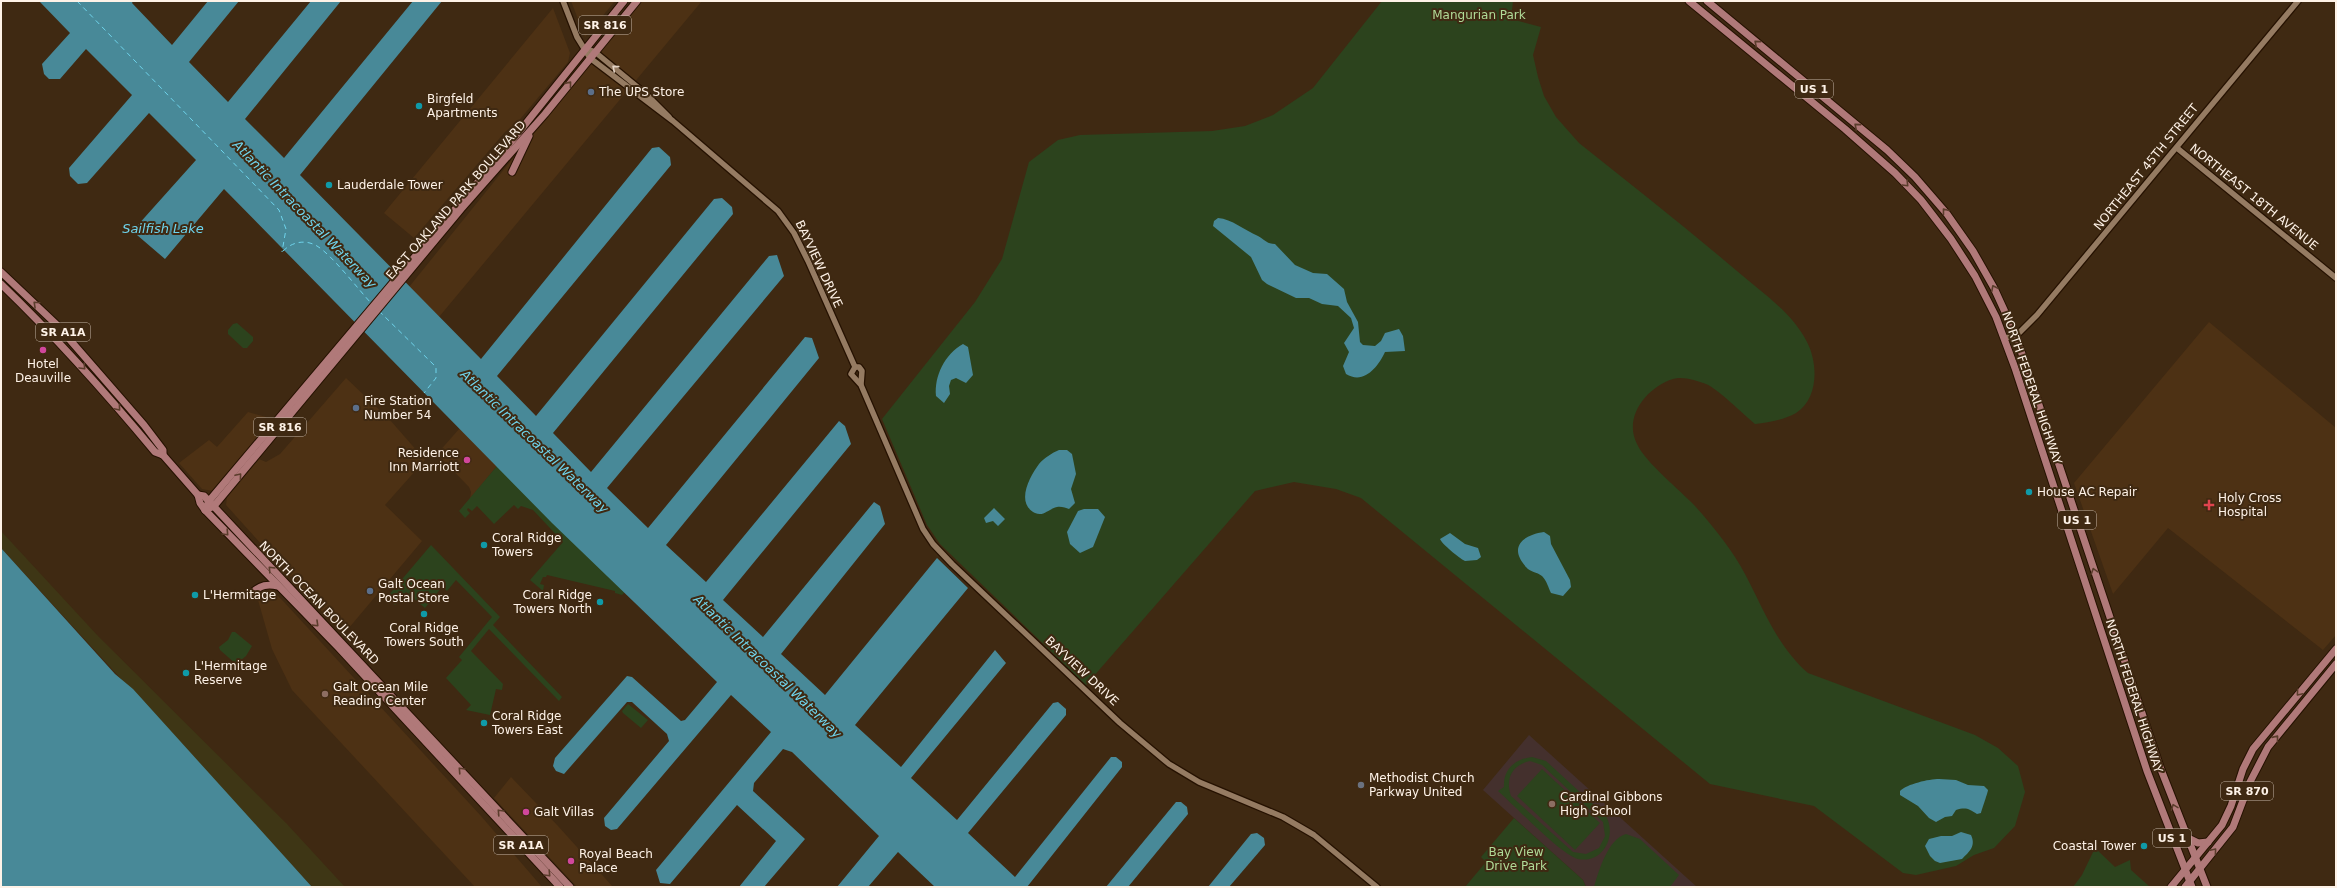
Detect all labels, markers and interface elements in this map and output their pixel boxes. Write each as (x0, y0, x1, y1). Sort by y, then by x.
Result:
park label: Mangurian Park (1432, 8, 1526, 22)
road number: SR 816 (579, 16, 631, 34)
one-way arrow (1755, 40, 1762, 47)
one-way arrow (612, 66, 619, 73)
road number: US 1 (1795, 80, 1833, 98)
one-way arrow (565, 81, 572, 88)
place label: The UPS Store (598, 85, 684, 99)
marker: The UPS Store (586, 87, 596, 97)
place label: Birgfeld Apartments (427, 92, 497, 120)
marker: Birgfeld Apartments (414, 101, 424, 111)
street label: NORTHEAST 45TH STREET (2091, 101, 2202, 233)
street label: EAST OAKLAND PARK BOULEVARD (383, 118, 529, 282)
one-way arrow (1855, 123, 1862, 130)
water label: Atlantic Intracoastal Waterway (229, 137, 380, 292)
street label: NORTHEAST 18TH AVENUE (2187, 141, 2321, 253)
place label: Lauderdale Tower (337, 178, 443, 192)
one-way arrow (1901, 179, 1909, 187)
marker: Lauderdale Tower (324, 180, 334, 190)
one-way arrow (1942, 209, 1949, 216)
street label: BAYVIEW DRIVE (793, 218, 845, 310)
water label: Sailfish Lake (122, 221, 204, 236)
one-way arrow (1991, 284, 1999, 292)
one-way arrow (33, 302, 40, 309)
street label: NORTH FEDERAL HIGHWAY (1999, 310, 2065, 467)
road number: SR A1A (36, 323, 90, 341)
marker: Hotel Deauville (38, 345, 48, 355)
place label: Hotel Deauville (15, 357, 71, 385)
one-way arrow (78, 362, 86, 370)
water label: Atlantic Intracoastal Waterway (457, 366, 612, 516)
place label: Fire Station Number 54 (364, 394, 432, 422)
one-way arrow (114, 403, 121, 410)
marker: Fire Station Number 54 (351, 403, 361, 413)
road number: SR 816 (254, 418, 306, 436)
place label: Residence Inn Marriott (389, 446, 459, 474)
marker: Residence Inn Marriott (462, 455, 472, 465)
one-way arrow (234, 474, 241, 481)
place label: House AC Repair (2037, 485, 2137, 499)
marker: House AC Repair (2024, 487, 2034, 497)
place label: Holy Cross Hospital (2218, 491, 2282, 519)
marker: Holy Cross Hospital (2203, 499, 2215, 511)
road number: US 1 (2058, 511, 2096, 529)
one-way arrow (222, 528, 229, 536)
place label: Coral Ridge Towers (491, 531, 561, 559)
street label: NORTH OCEAN BOULEVARD (256, 538, 382, 668)
marker: Coral Ridge Towers (479, 540, 489, 550)
one-way arrow (268, 566, 276, 574)
one-way arrow (2090, 568, 2099, 575)
place label: Galt Ocean Postal Store (378, 577, 449, 605)
marker: Galt Ocean Postal Store (365, 586, 375, 596)
place label: L'Hermitage (203, 588, 276, 602)
place label: Coral Ridge Towers North (513, 588, 592, 616)
marker: L'Hermitage (190, 590, 200, 600)
water label: Atlantic Intracoastal Waterway (690, 591, 845, 741)
marker: Coral Ridge Towers North (595, 597, 605, 607)
marker: Coral Ridge Towers South (419, 609, 429, 619)
street label: NORTH FEDERAL HIGHWAY (2103, 617, 2166, 775)
one-way arrow (311, 619, 319, 627)
place label: Coral Ridge Towers South (383, 621, 464, 649)
street label: BAYVIEW DRIVE (1043, 634, 1121, 708)
place label: L'Hermitage Reserve (194, 659, 267, 687)
marker: L'Hermitage Reserve (181, 668, 191, 678)
place label: Galt Ocean Mile Reading Center (333, 680, 428, 708)
marker: Galt Ocean Mile Reading Center (320, 689, 330, 699)
one-way arrow (2297, 689, 2304, 696)
place label: Coral Ridge Towers East (491, 709, 563, 737)
marker: Coral Ridge Towers East (479, 718, 489, 728)
one-way arrow (2271, 735, 2278, 742)
one-way arrow (459, 767, 466, 774)
place label: Methodist Church Parkway United (1369, 771, 1475, 799)
marker: Methodist Church Parkway United (1356, 780, 1366, 790)
road number: SR 870 (2221, 782, 2273, 800)
place label: Cardinal Gibbons High School (1560, 790, 1663, 818)
marker: Cardinal Gibbons High School (1547, 799, 1557, 809)
one-way arrow (2171, 803, 2179, 810)
place label: Galt Villas (534, 805, 594, 819)
marker: Galt Villas (521, 807, 531, 817)
one-way arrow (498, 809, 505, 817)
road number: US 1 (2153, 829, 2191, 847)
road number: SR A1A (494, 836, 548, 854)
place label: Coastal Tower (2053, 839, 2136, 853)
marker: Coastal Tower (2139, 841, 2149, 851)
park label: Bay View Drive Park (1485, 845, 1547, 873)
place label: Royal Beach Palace (579, 847, 653, 875)
one-way arrow (2210, 848, 2217, 855)
marker: Royal Beach Palace (566, 856, 576, 866)
one-way arrow (543, 869, 550, 877)

